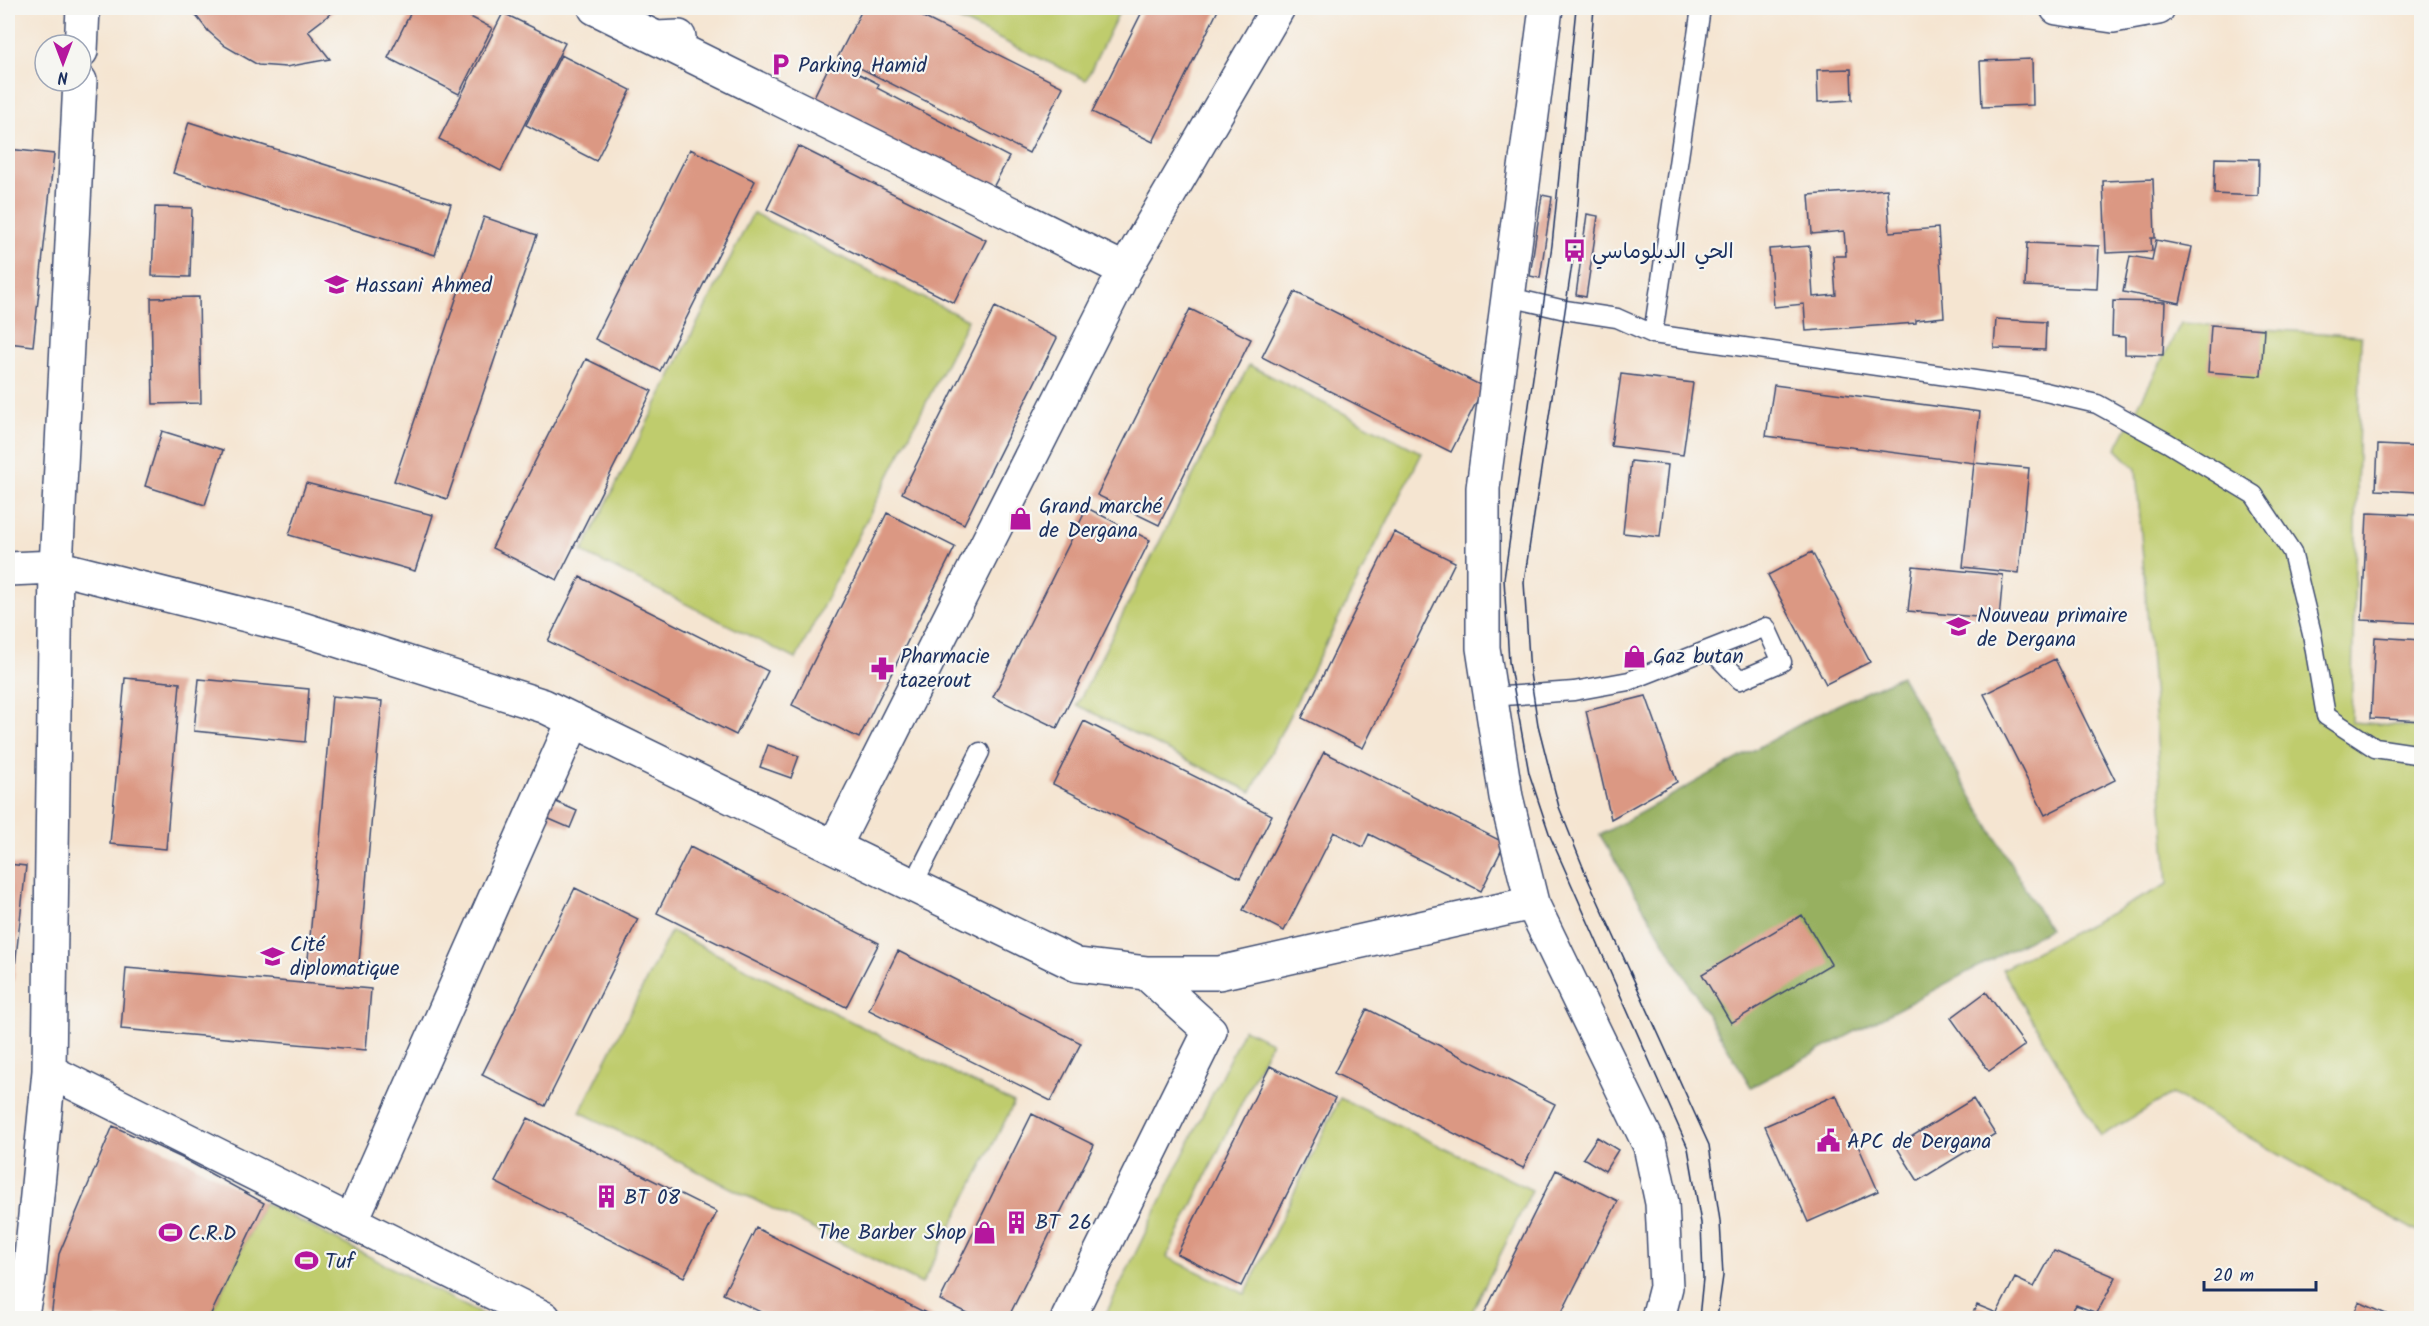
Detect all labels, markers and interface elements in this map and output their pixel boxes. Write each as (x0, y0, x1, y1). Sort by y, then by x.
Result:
north arrow (33, 33, 93, 93)
place label: Parking Hamid (798, 50, 927, 83)
parking icon: Parking Hamid (767, 52, 793, 78)
text: N (58, 64, 68, 89)
place label: الحي الدبلوماسي (1592, 236, 1734, 270)
bus stop icon: الحي الدبلوماسي (1561, 238, 1587, 264)
place label: Hassani Ahmed (355, 270, 492, 303)
school or university icon: Hassani Ahmed (324, 272, 350, 298)
place label: Grand marché de Dergana (1039, 491, 1163, 548)
shop icon: Grand marché de Dergana (1008, 505, 1034, 531)
place label: Nouveau primaire de Dergana (1977, 600, 2128, 657)
school or university icon: Nouveau primaire de Dergana (1946, 614, 1972, 640)
place label: Pharmacie tazerout (900, 641, 990, 698)
place label: Gaz butan (1653, 641, 1744, 674)
shop icon: Gaz butan (1622, 643, 1648, 669)
pharmacy icon: Pharmacie tazerout (869, 655, 895, 681)
place label: Cité diplomatique (290, 929, 400, 986)
school or university icon: Cité diplomatique (259, 943, 285, 969)
place label: APC de Dergana (1847, 1126, 1991, 1159)
public building icon: APC de Dergana (1816, 1128, 1842, 1154)
place label: BT 08 (624, 1182, 681, 1215)
building icon: BT 08 (593, 1184, 619, 1210)
place label: BT 26 (1035, 1207, 1092, 1240)
building icon: BT 26 (1004, 1209, 1030, 1235)
place label: The Barber Shop (818, 1217, 966, 1250)
place label: C.R.D (188, 1218, 236, 1251)
shop icon: The Barber Shop (971, 1219, 997, 1245)
sports icon: C.R.D (157, 1220, 183, 1246)
place label: Tuf (325, 1246, 356, 1279)
sports icon: Tuf (294, 1248, 320, 1274)
scale bar (2204, 1254, 2316, 1292)
text: 20 m (2213, 1262, 2254, 1291)

